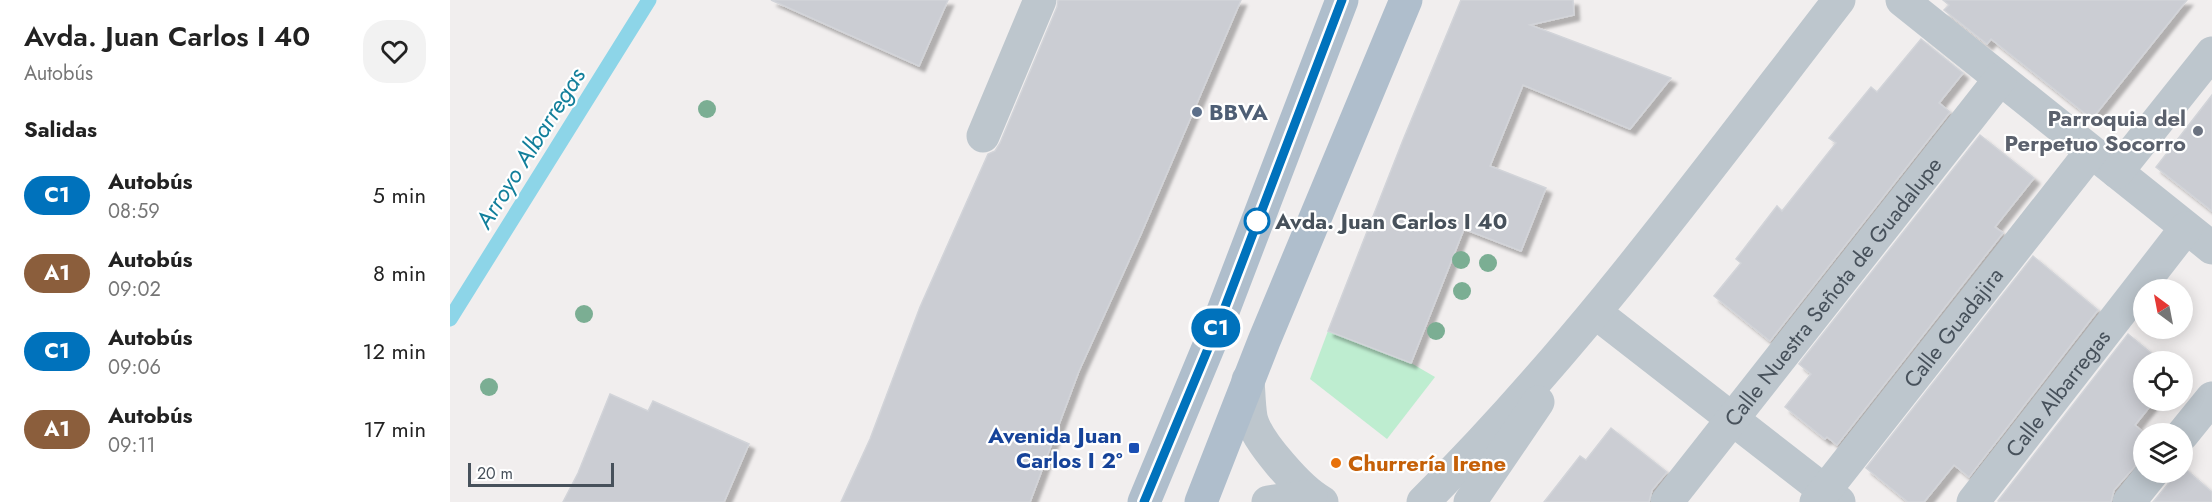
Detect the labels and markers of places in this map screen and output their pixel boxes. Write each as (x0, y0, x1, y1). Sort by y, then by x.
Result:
place label: BBVA (1209, 96, 1269, 128)
place label: Parroquia del Perpetuo Socorro (2005, 102, 2186, 159)
marker: BBVA (1190, 105, 1204, 119)
marker: Parroquia del Perpetuo Socorro (2191, 124, 2205, 138)
place label: Avda. Juan Carlos I 40 (1274, 205, 1507, 237)
marker: Avda. Juan Carlos I 40 (1244, 208, 1270, 234)
place label: Avenida Juan Carlos I 2º (987, 419, 1123, 476)
marker: Avenida Juan Carlos I 2º (1127, 441, 1141, 455)
place label: Churrería Irene (1348, 447, 1506, 479)
marker: Churrería Irene (1329, 456, 1343, 470)

